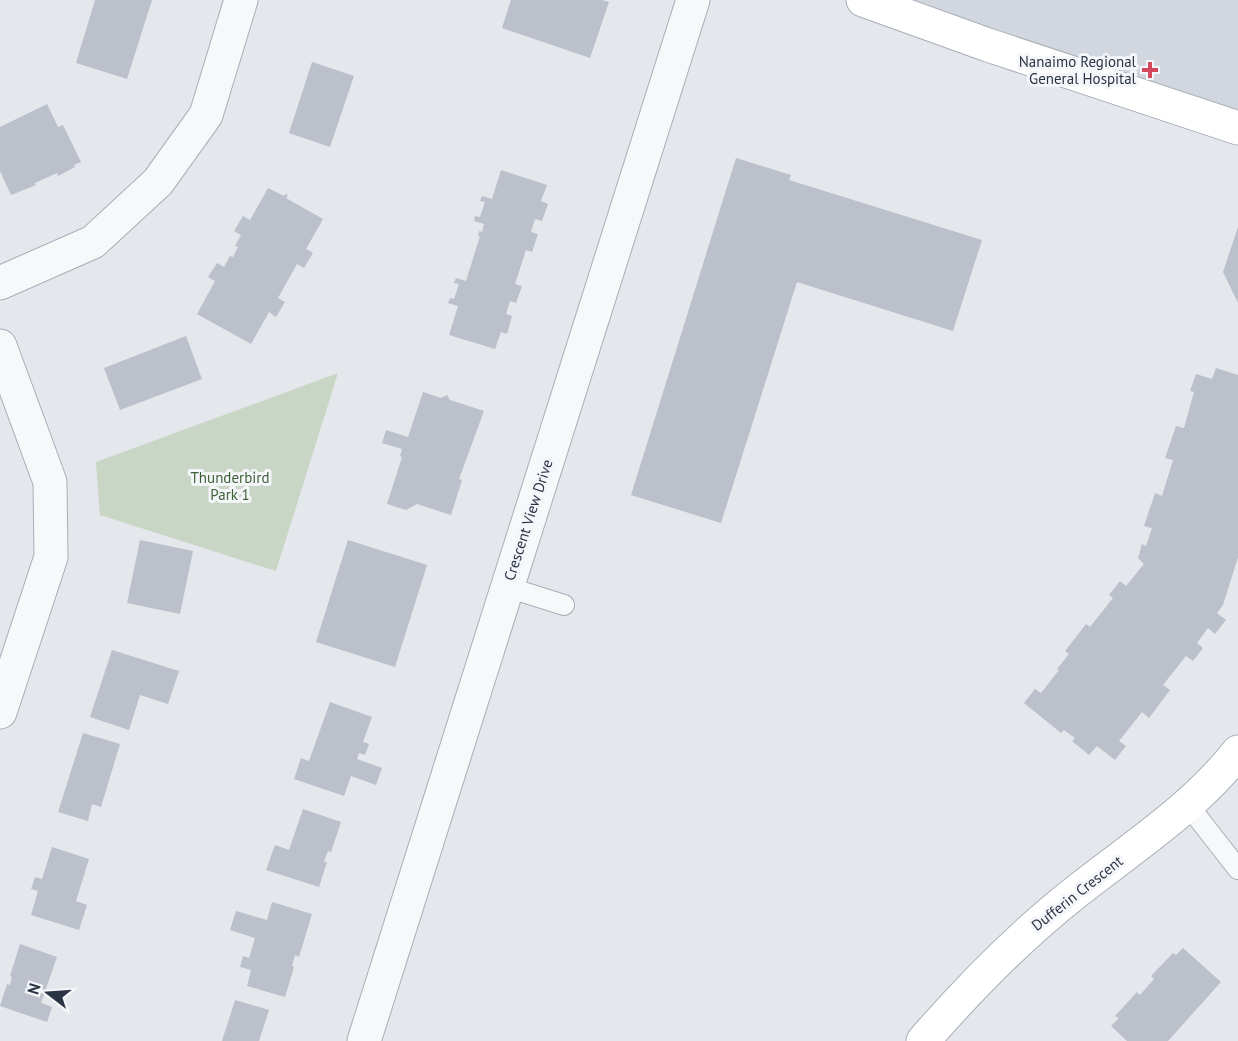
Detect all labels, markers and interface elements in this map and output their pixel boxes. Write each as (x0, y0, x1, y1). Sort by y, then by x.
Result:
place label: Nanaimo Regional General Hospital (1019, 52, 1137, 88)
marker: Nanaimo Regional General Hospital (1141, 61, 1159, 79)
street label: Crescent View Drive (499, 457, 557, 583)
park label: Thunderbird Park 1 (191, 468, 269, 504)
street label: Dufferin Crescent (1027, 851, 1127, 935)
north arrow (18, 963, 78, 1023)
text: N (23, 981, 45, 997)

